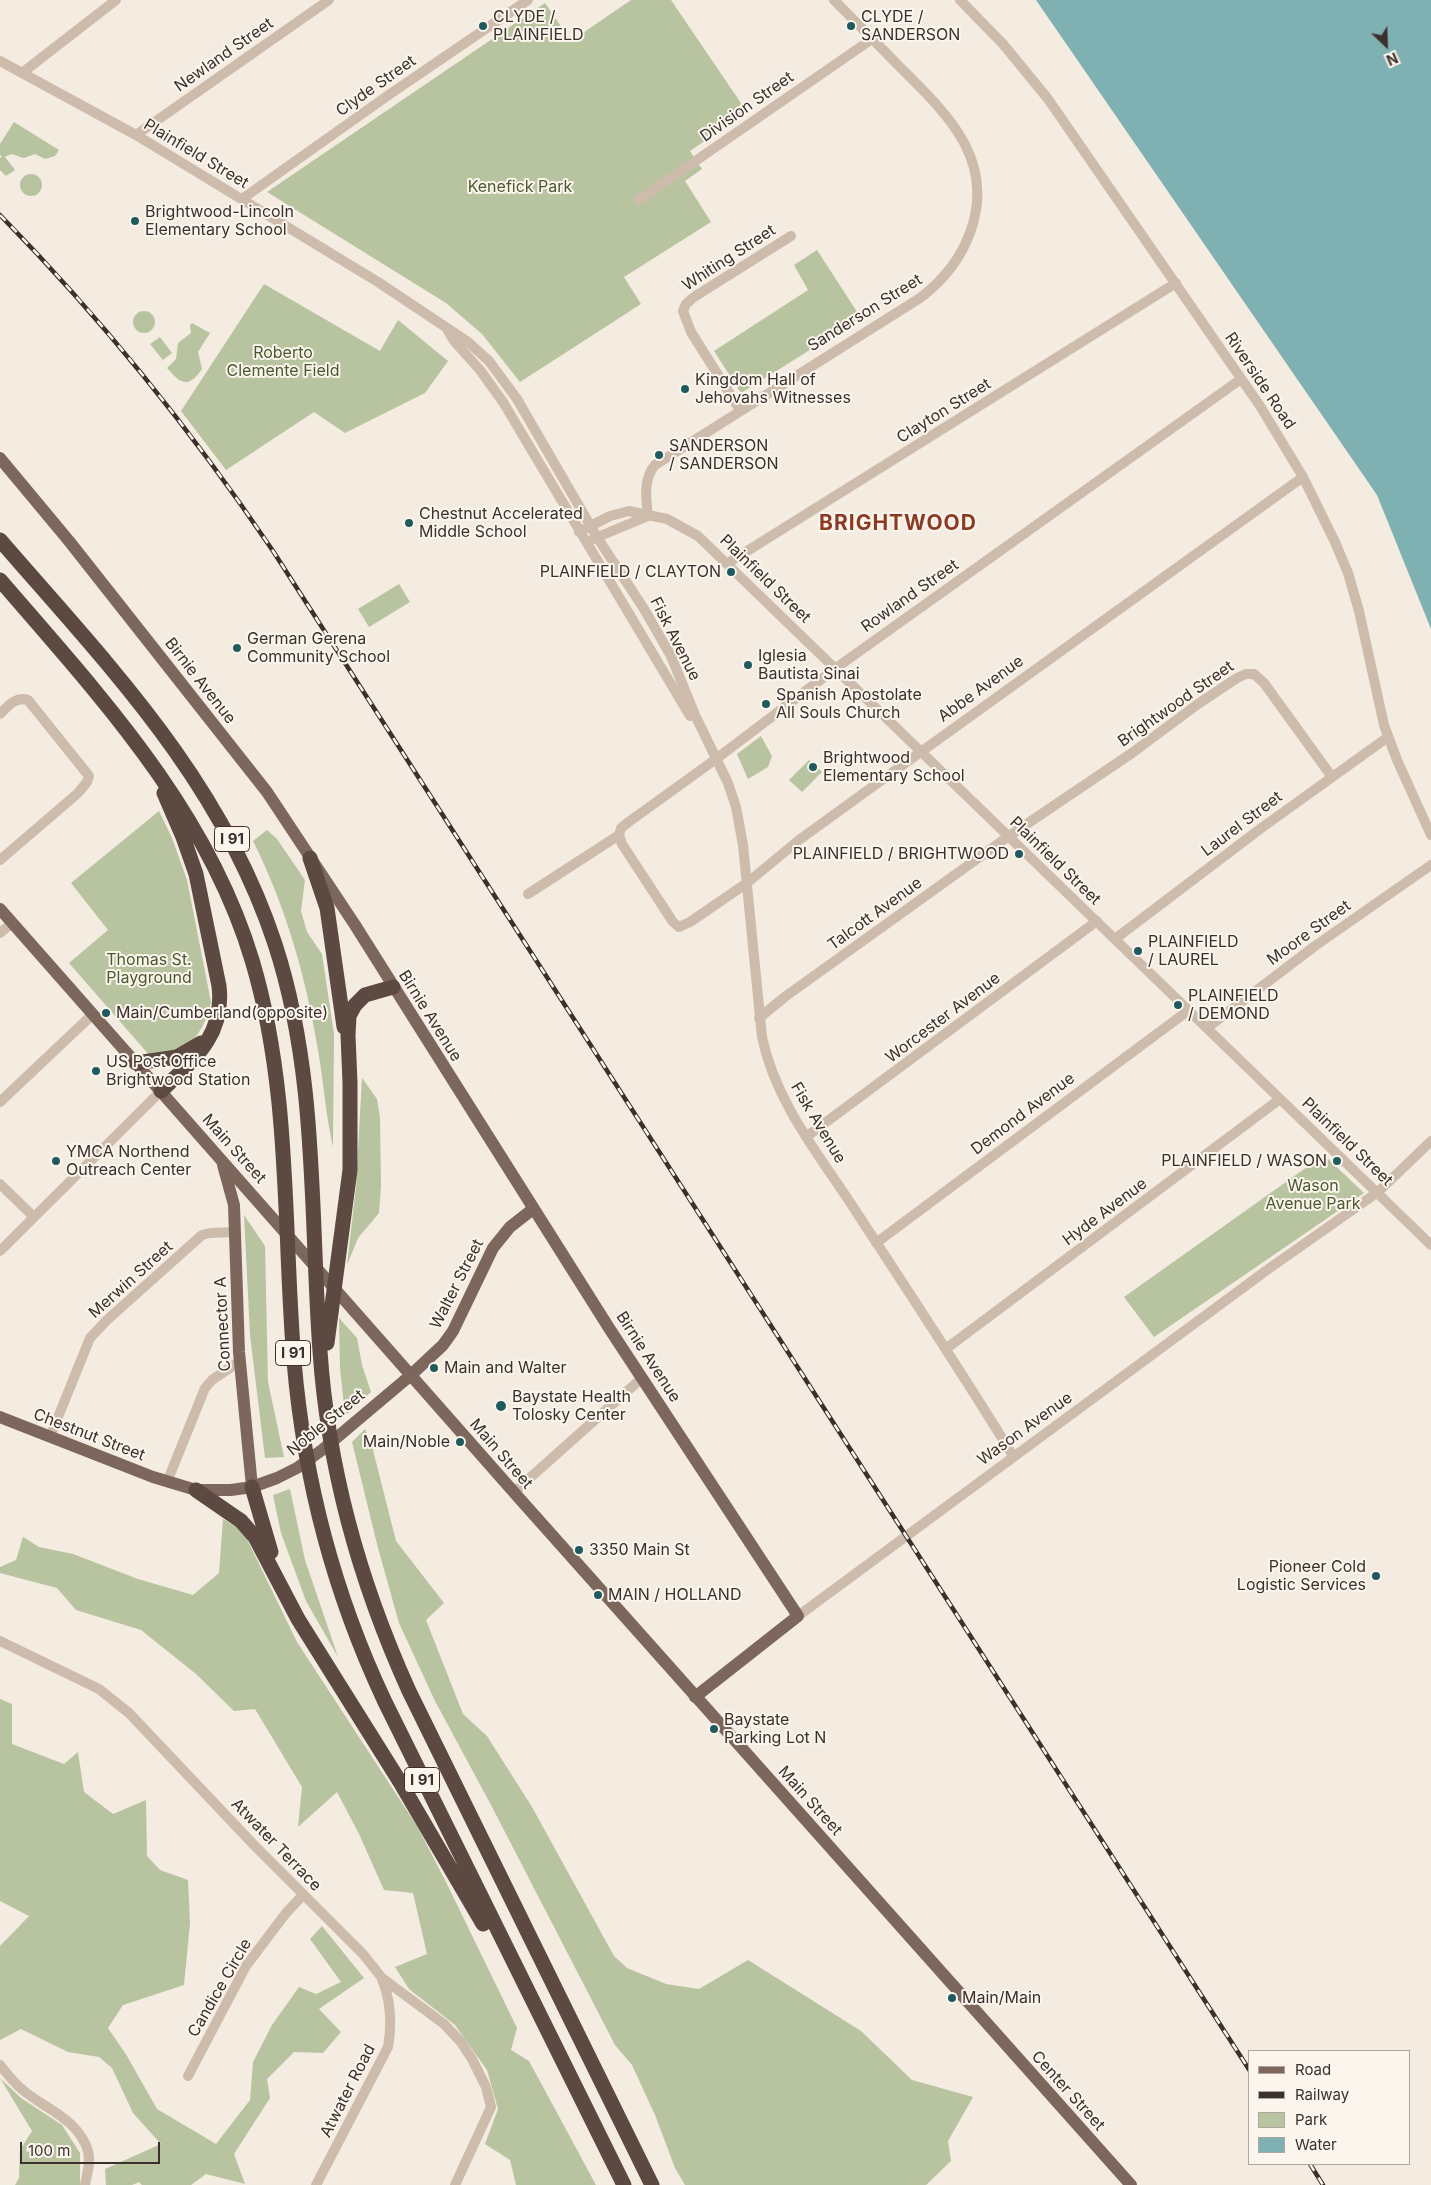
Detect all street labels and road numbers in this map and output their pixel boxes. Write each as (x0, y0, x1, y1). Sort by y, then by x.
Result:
street label: Newland Street (171, 14, 277, 96)
street label: Clyde Street (332, 51, 420, 121)
street label: Division Street (697, 68, 797, 146)
street label: Plainfield Street (140, 115, 252, 193)
street label: Whiting Street (679, 221, 779, 295)
street label: Sanderson Street (804, 270, 926, 356)
street label: Riverside Road (1221, 329, 1299, 433)
street label: Clayton Street (893, 374, 995, 448)
street label: Plainfield Street (716, 531, 814, 627)
street label: Rowland Street (858, 555, 962, 637)
street label: Fisk Avenue (646, 594, 704, 684)
street label: Birnie Avenue (160, 634, 240, 728)
street label: Abbe Avenue (935, 652, 1027, 726)
street label: Brightwood Street (1114, 657, 1238, 751)
street label: Laurel Street (1198, 787, 1286, 861)
street label: Plainfield Street (1006, 813, 1104, 909)
road number: I 91 (214, 826, 250, 852)
street label: Talcott Avenue (824, 873, 926, 955)
street label: Moore Street (1264, 896, 1354, 970)
street label: Birnie Avenue (394, 967, 466, 1065)
street label: Worcester Avenue (882, 969, 1004, 1067)
street label: Demond Avenue (968, 1069, 1078, 1159)
street label: Fisk Avenue (786, 1079, 850, 1167)
street label: Plainfield Street (1298, 1094, 1396, 1190)
street label: Main Street (198, 1110, 270, 1188)
street label: Hyde Avenue (1059, 1174, 1151, 1250)
street label: Walter Street (426, 1236, 488, 1332)
street label: Merwin Street (85, 1237, 177, 1323)
street label: Connector A (211, 1276, 235, 1372)
street label: Birnie Avenue (612, 1308, 684, 1406)
road number: I 91 (276, 1340, 310, 1366)
street label: Noble Street (283, 1386, 369, 1460)
street label: Wason Avenue (974, 1388, 1076, 1470)
street label: Chestnut Street (31, 1405, 147, 1465)
street label: Main Street (465, 1415, 537, 1493)
street label: Main Street (774, 1762, 846, 1840)
road number: I 91 (404, 1768, 440, 1792)
street label: Atwater Terrace (227, 1795, 325, 1895)
street label: Candice Circle (184, 1935, 256, 2041)
street label: Atwater Road (316, 2041, 380, 2141)
street label: Center Street (1027, 2047, 1109, 2135)

